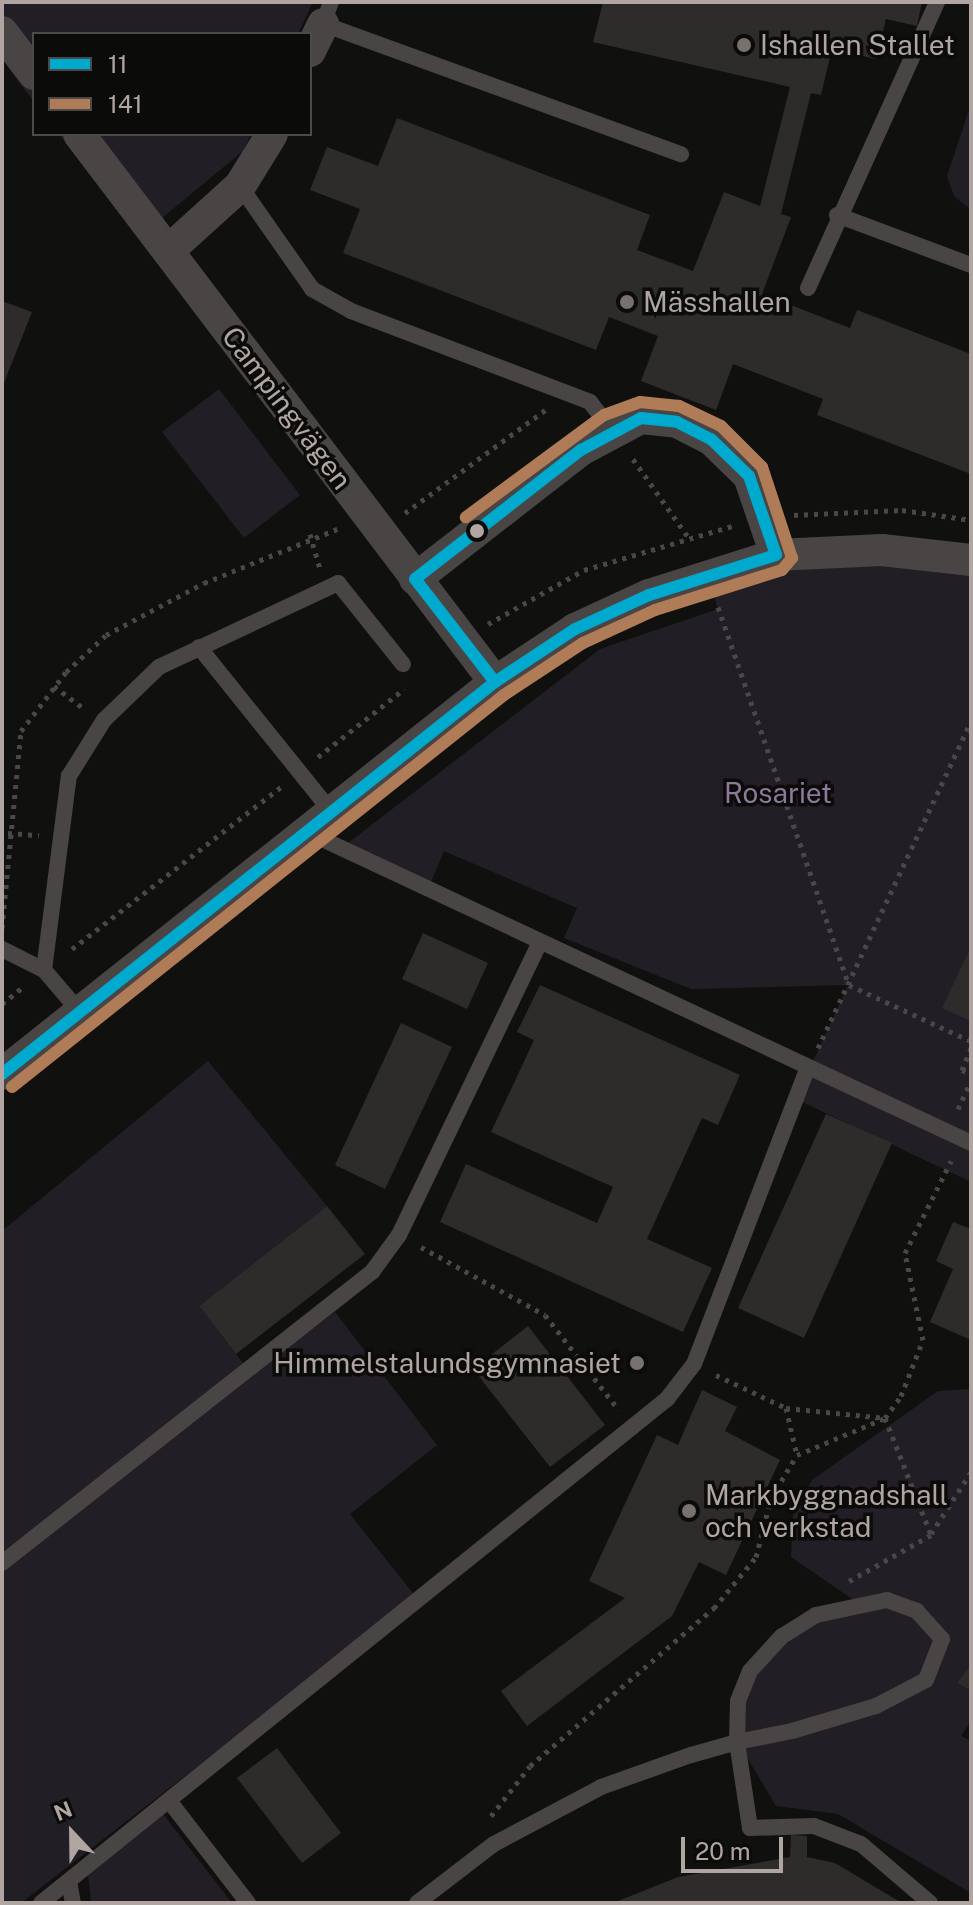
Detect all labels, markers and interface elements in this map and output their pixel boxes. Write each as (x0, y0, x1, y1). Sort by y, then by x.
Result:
place label: Ishallen Stallet (760, 28, 955, 62)
legend (32, 32, 312, 136)
marker: Ishallen Stallet (735, 36, 753, 54)
text: 11 (108, 50, 128, 78)
text: 141 (108, 90, 143, 118)
place label: Mässhallen (643, 285, 791, 319)
marker: Mässhallen (618, 293, 636, 311)
street label: Campingvägen (215, 320, 359, 496)
unlabelled marker (469, 523, 485, 539)
park label: Rosariet (724, 776, 832, 810)
place label: Himmelstalundsgymnasiet (273, 1346, 621, 1380)
marker: Himmelstalundsgymnasiet (628, 1354, 646, 1372)
place label: Markbyggnadshall och verkstad (705, 1478, 948, 1544)
marker: Markbyggnadshall och verkstad (680, 1502, 698, 1520)
north arrow (32, 1793, 112, 1873)
text: N (50, 1795, 76, 1826)
scale bar (685, 1821, 787, 1871)
text: 20 m (695, 1837, 751, 1865)

